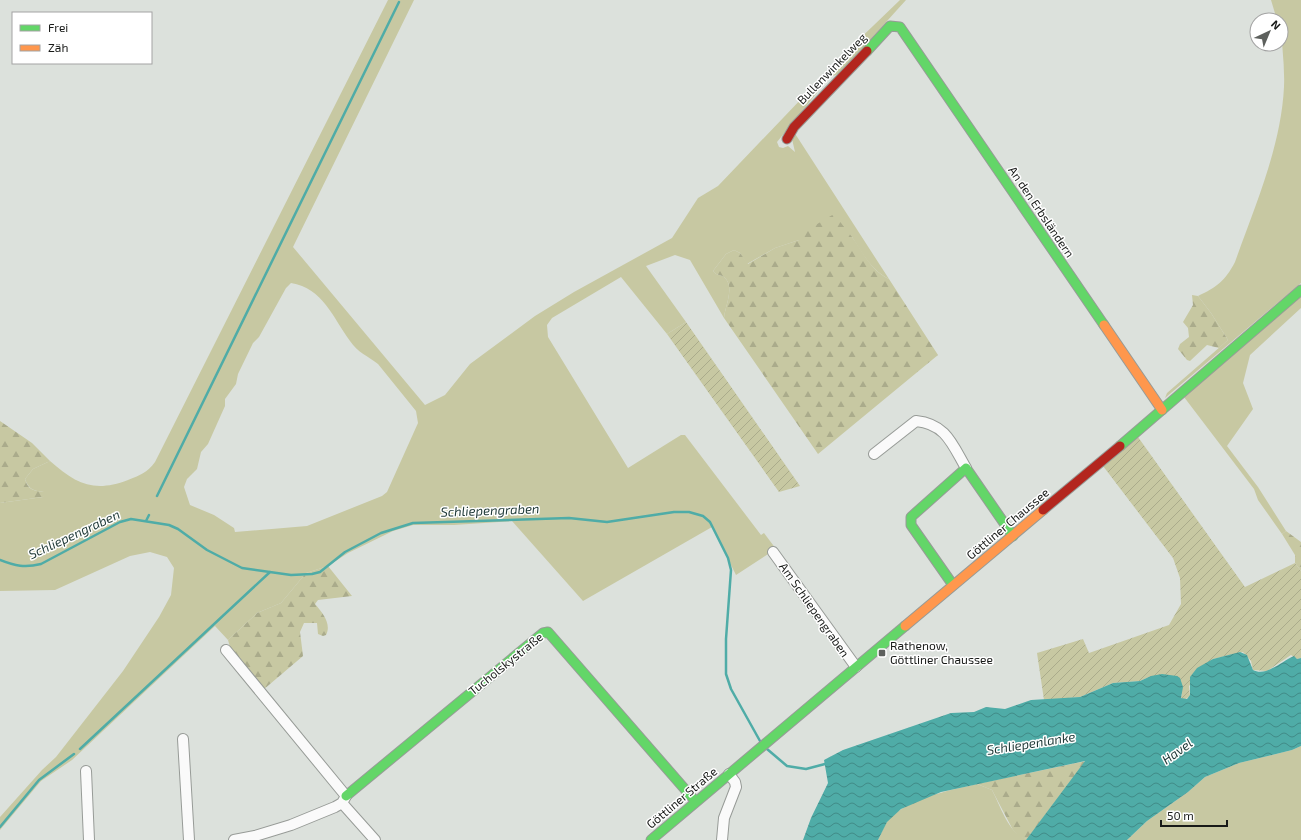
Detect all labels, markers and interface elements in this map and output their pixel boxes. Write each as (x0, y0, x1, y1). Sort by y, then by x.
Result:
legend (12, 12, 152, 64)
north arrow (1249, 12, 1289, 52)
text: N (1269, 17, 1284, 32)
text: Frei (48, 20, 68, 34)
street label: Bullenwinkelweg (794, 30, 869, 107)
text: Zäh (48, 40, 68, 54)
street label: An den Erbsländern (1006, 163, 1078, 260)
street label: Göttliner Chaussee (963, 485, 1051, 562)
water label: Schliepengraben (440, 500, 540, 520)
water label: Schliepengraben (26, 506, 122, 562)
street label: Am Schliepengraben (777, 560, 853, 659)
street label: Tucholskystraße (466, 629, 545, 697)
place label: Rathenow, Göttliner Chaussee (890, 638, 993, 666)
marker: Rathenow, Göttliner Chaussee (877, 648, 887, 658)
water label: Schliepenlanke (986, 728, 1076, 758)
water label: Havel (1159, 734, 1196, 767)
street label: Göttliner Straße (643, 764, 720, 831)
scale bar (1161, 802, 1227, 828)
text: 50 m (1167, 808, 1194, 822)

